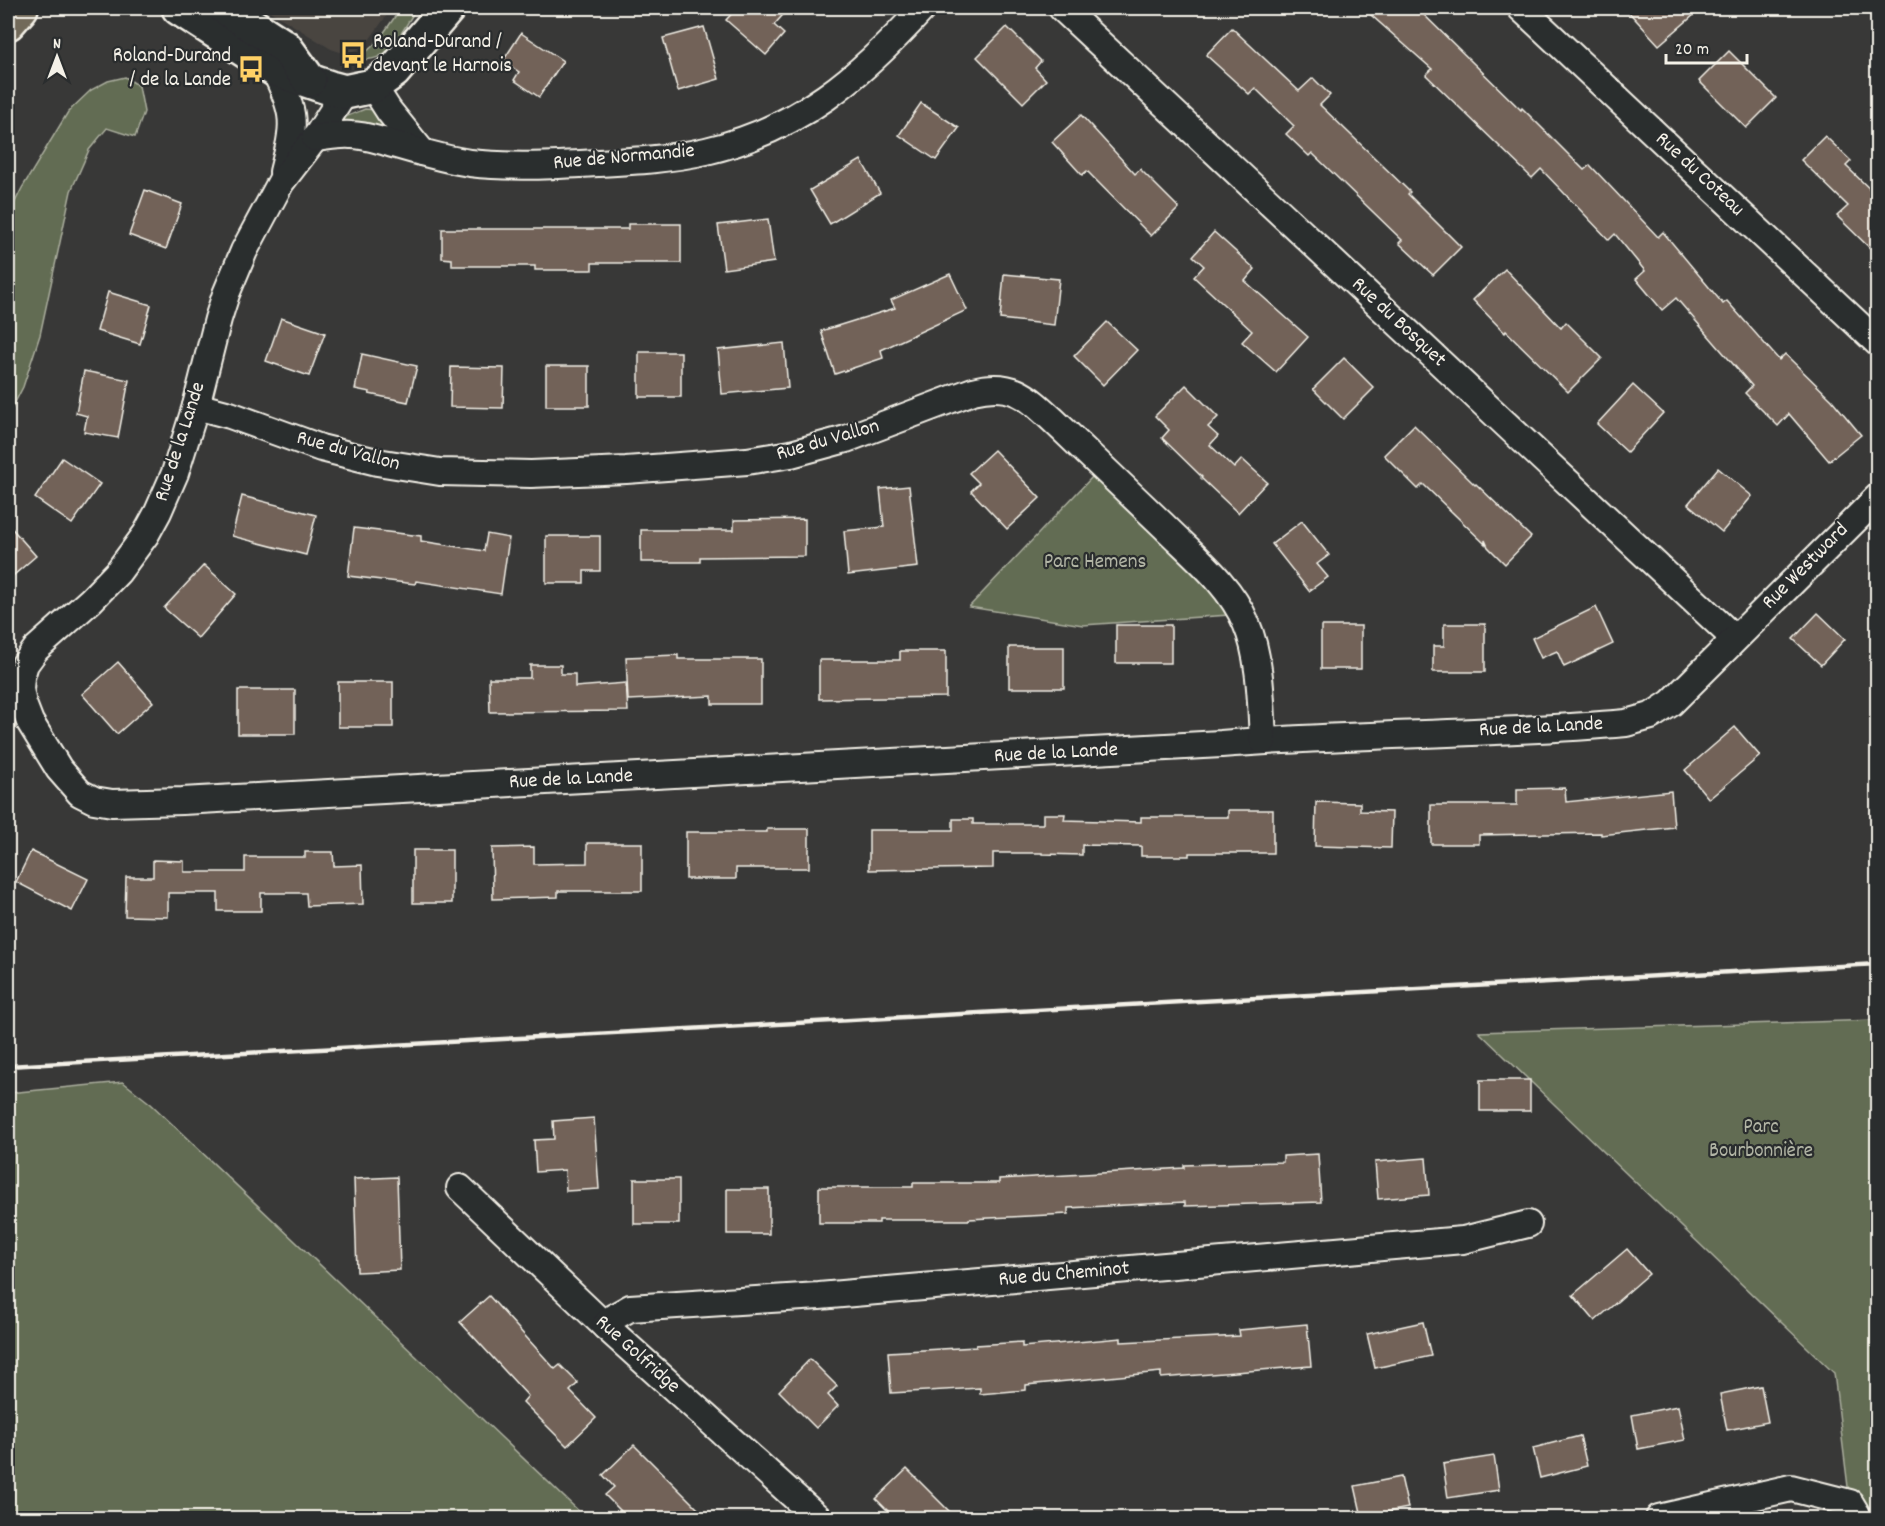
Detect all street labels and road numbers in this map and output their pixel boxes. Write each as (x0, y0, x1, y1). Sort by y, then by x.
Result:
street label: Rue du Coteau (1648, 126, 1750, 224)
street label: Rue de Normandie (552, 137, 696, 179)
street label: Rue du Bosquet (1344, 271, 1452, 375)
street label: Rue de la Lande (148, 378, 214, 506)
street label: Rue du Vallon (773, 412, 883, 470)
street label: Rue du Vallon (293, 424, 403, 480)
street label: Rue Westward (1756, 517, 1856, 617)
street label: Rue de la Lande (1478, 710, 1604, 746)
street label: Rue de la Lande (993, 736, 1119, 772)
street label: Rue de la Lande (508, 762, 634, 798)
street label: Rue du Cheminot (997, 1254, 1131, 1296)
street label: Rue Golfridge (588, 1309, 686, 1401)

